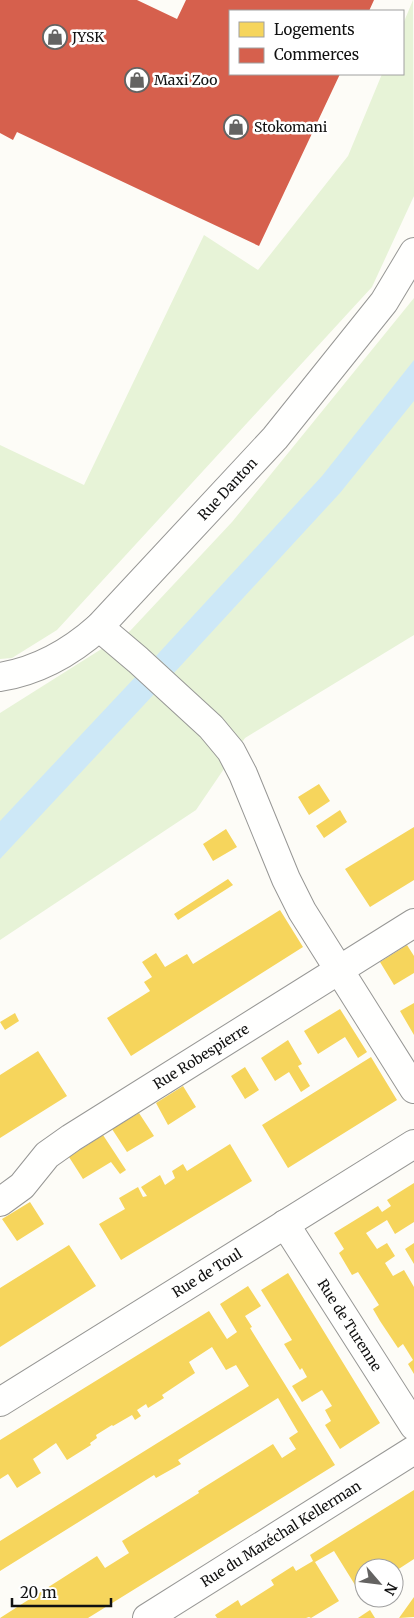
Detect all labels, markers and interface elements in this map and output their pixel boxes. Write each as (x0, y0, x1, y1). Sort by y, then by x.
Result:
legend (229, 10, 404, 75)
text: Logements (274, 20, 355, 39)
shop icon: JYSK (42, 24, 68, 50)
place label: JYSK (71, 28, 105, 46)
text: Commerces (274, 45, 359, 64)
shop icon: Maxi Zoo (124, 67, 150, 93)
place label: Maxi Zoo (154, 71, 218, 89)
shop icon: Stokomani (223, 114, 249, 140)
place label: Stokomani (254, 118, 328, 136)
street label: Rue Danton (194, 454, 261, 524)
street label: Rue Robespierre (150, 1020, 252, 1093)
street label: Rue de Toul (169, 1244, 246, 1301)
street label: Rue de Turenne (314, 1276, 386, 1375)
street label: Rue du Maréchal Kellerman (197, 1477, 364, 1591)
north arrow (354, 1558, 404, 1608)
scale bar (12, 1576, 111, 1608)
text: N (380, 1580, 401, 1598)
text: 20 m (20, 1583, 57, 1602)

